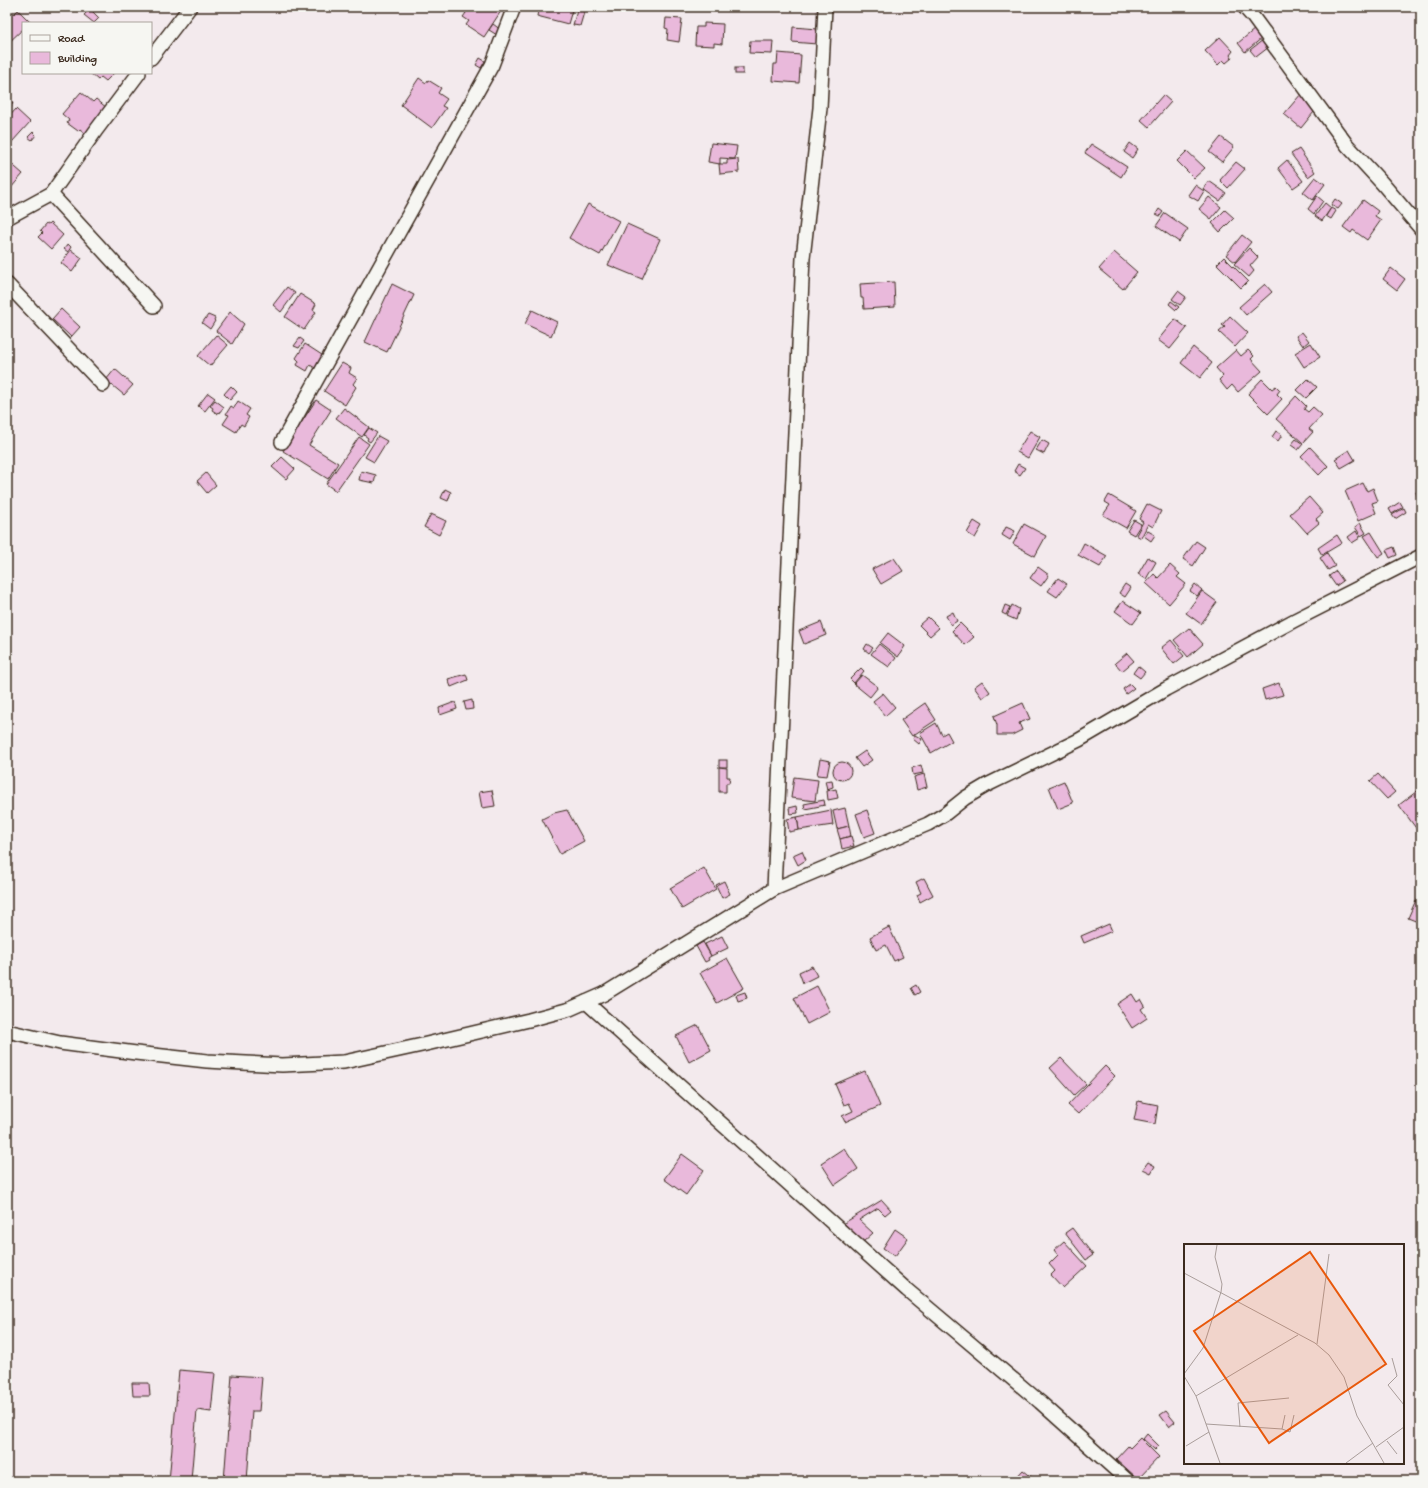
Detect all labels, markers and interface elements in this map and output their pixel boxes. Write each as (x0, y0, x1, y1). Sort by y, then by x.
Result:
legend (22, 22, 152, 74)
text: Road (58, 33, 85, 47)
text: Building (57, 53, 97, 67)
inset map (1184, 1244, 1404, 1464)

